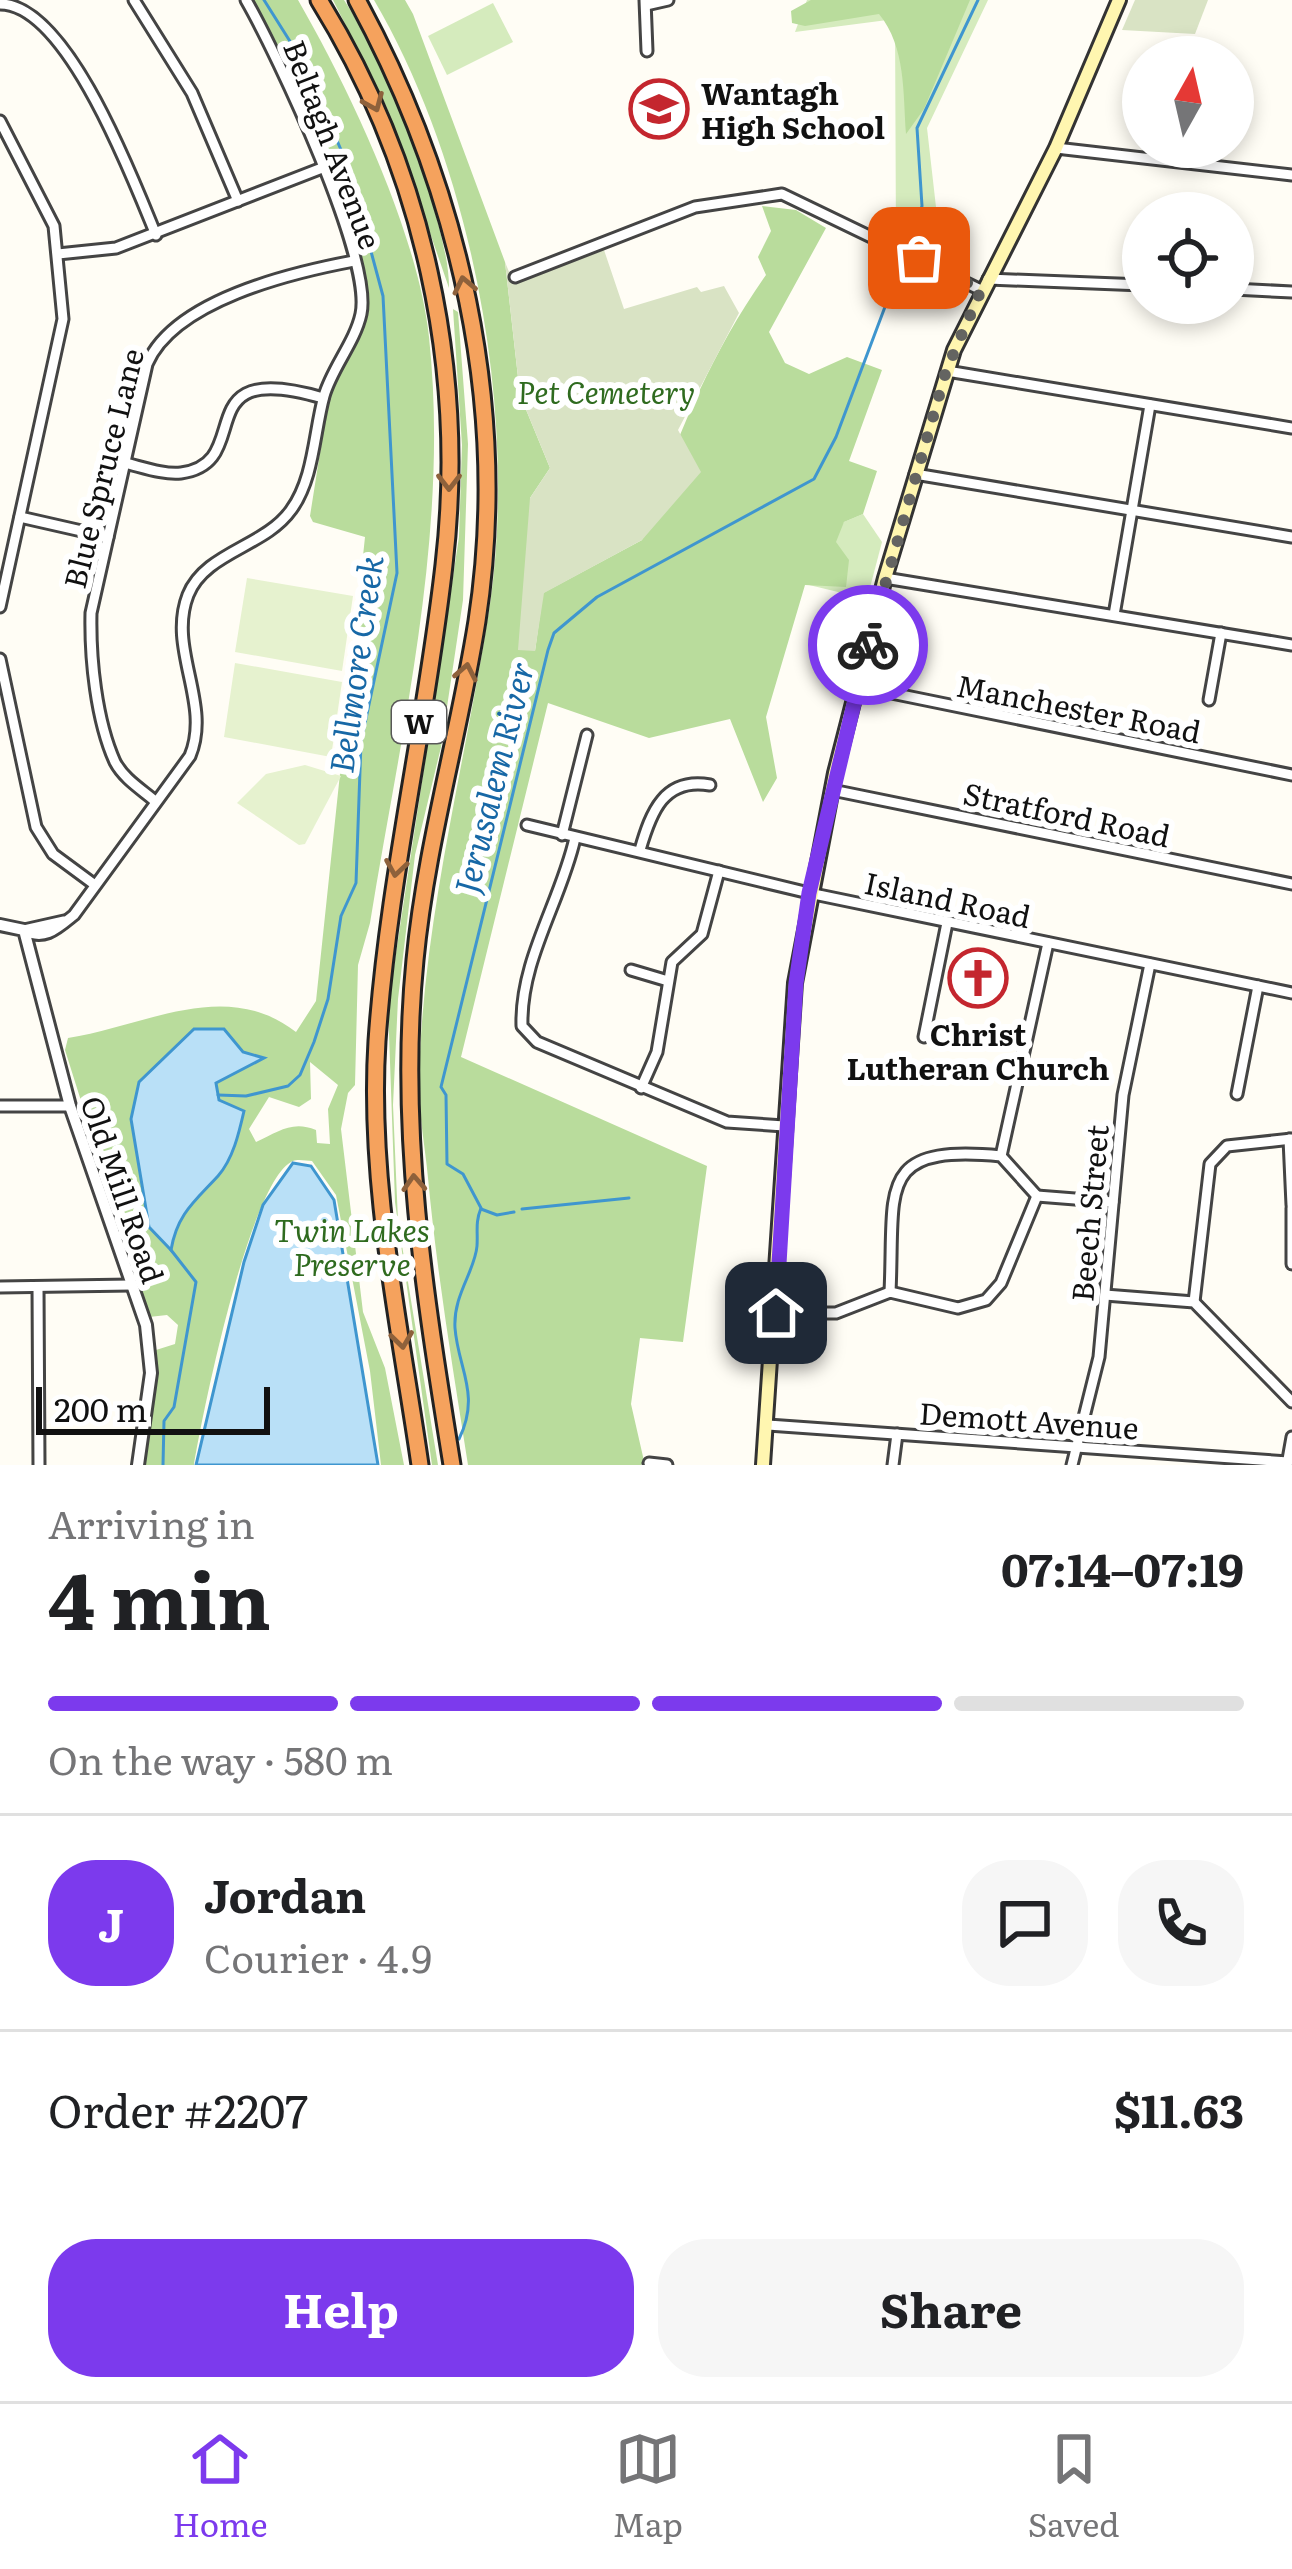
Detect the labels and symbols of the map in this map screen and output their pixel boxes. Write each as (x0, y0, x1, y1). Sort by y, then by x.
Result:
street label: Beltagh Avenue (274, 33, 394, 255)
north arrow (1122, 36, 1254, 168)
place label: Wantagh High School (701, 70, 885, 148)
school or university icon: Wantagh High School (628, 78, 690, 140)
one-way arrow (360, 91, 384, 112)
pin (868, 207, 970, 309)
one-way arrow (452, 275, 478, 295)
street label: Blue Spruce Lane (51, 343, 153, 593)
park label: Pet Cemetery (517, 369, 695, 413)
one-way arrow (436, 474, 462, 492)
water label: Bellmore Creek (314, 552, 394, 776)
courier (808, 585, 928, 705)
water label: Jerusalem River (440, 656, 544, 898)
one-way arrow (452, 662, 478, 682)
street label: Manchester Road (953, 662, 1205, 752)
road number: W (392, 701, 446, 743)
street label: Stratford Road (960, 770, 1174, 856)
one-way arrow (384, 858, 409, 878)
street label: Island Road (861, 859, 1035, 937)
church icon: Christ Lutheran Church (947, 947, 1009, 1009)
place label: Christ Lutheran Church (846, 1011, 1110, 1089)
street label: Old Mill Road (71, 1090, 177, 1288)
street label: Beech Street (1058, 1123, 1118, 1303)
one-way arrow (401, 1173, 427, 1192)
park label: Twin Lakes Preserve (274, 1207, 430, 1285)
pin (725, 1262, 827, 1364)
one-way arrow (388, 1329, 413, 1349)
scale bar (36, 1381, 270, 1434)
street label: Demott Avenue (918, 1389, 1140, 1449)

